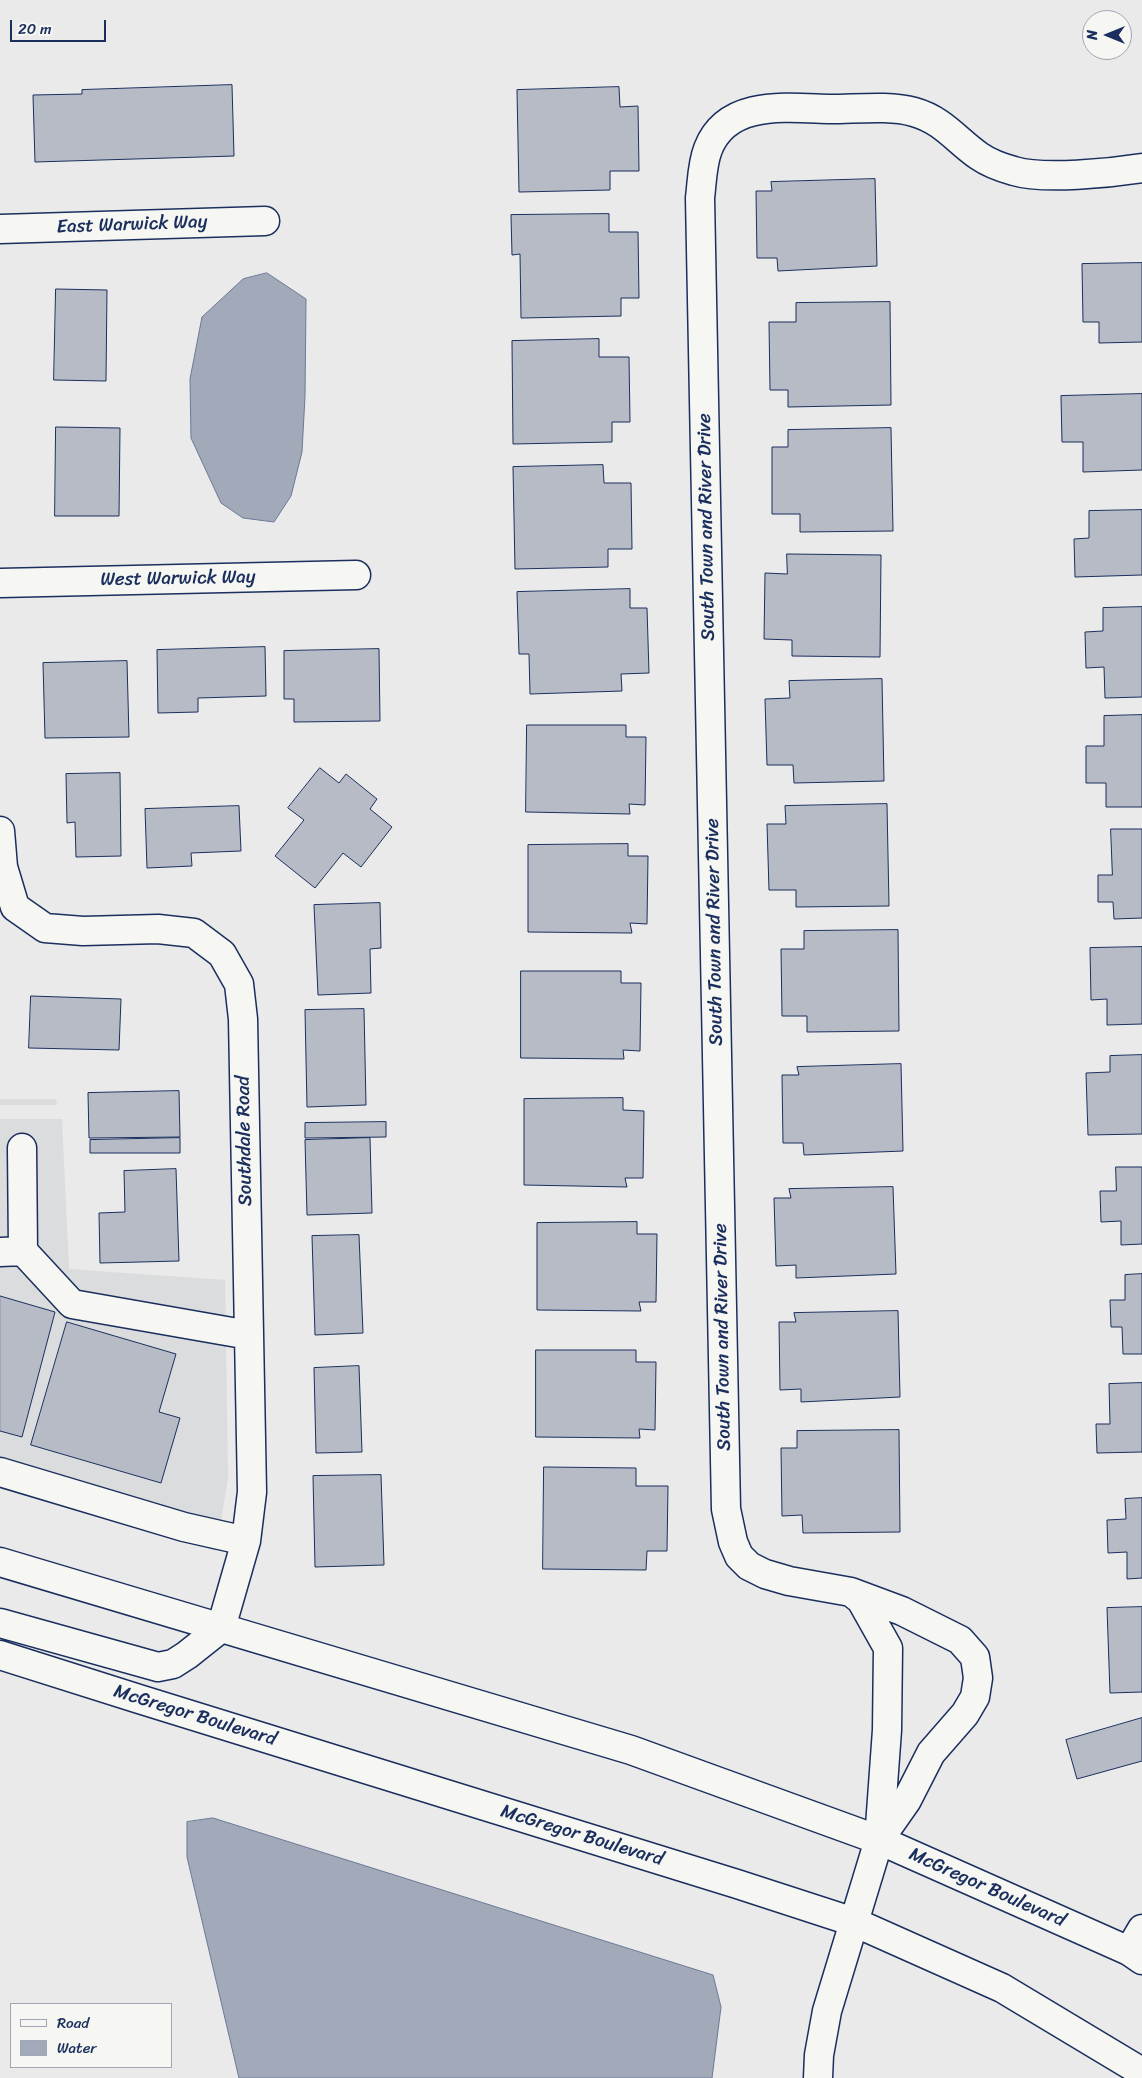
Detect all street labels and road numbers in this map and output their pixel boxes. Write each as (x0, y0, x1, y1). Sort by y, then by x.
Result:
street label: East Warwick Way (56, 211, 208, 239)
street label: South Town and River Drive (694, 413, 720, 641)
street label: West Warwick Way (100, 566, 256, 592)
street label: South Town and River Drive (702, 818, 728, 1046)
street label: Southdale Road (232, 1076, 258, 1206)
street label: South Town and River Drive (710, 1223, 736, 1451)
street label: McGregor Boulevard (111, 1680, 279, 1752)
street label: McGregor Boulevard (498, 1800, 666, 1872)
street label: McGregor Boulevard (905, 1843, 1069, 1933)

